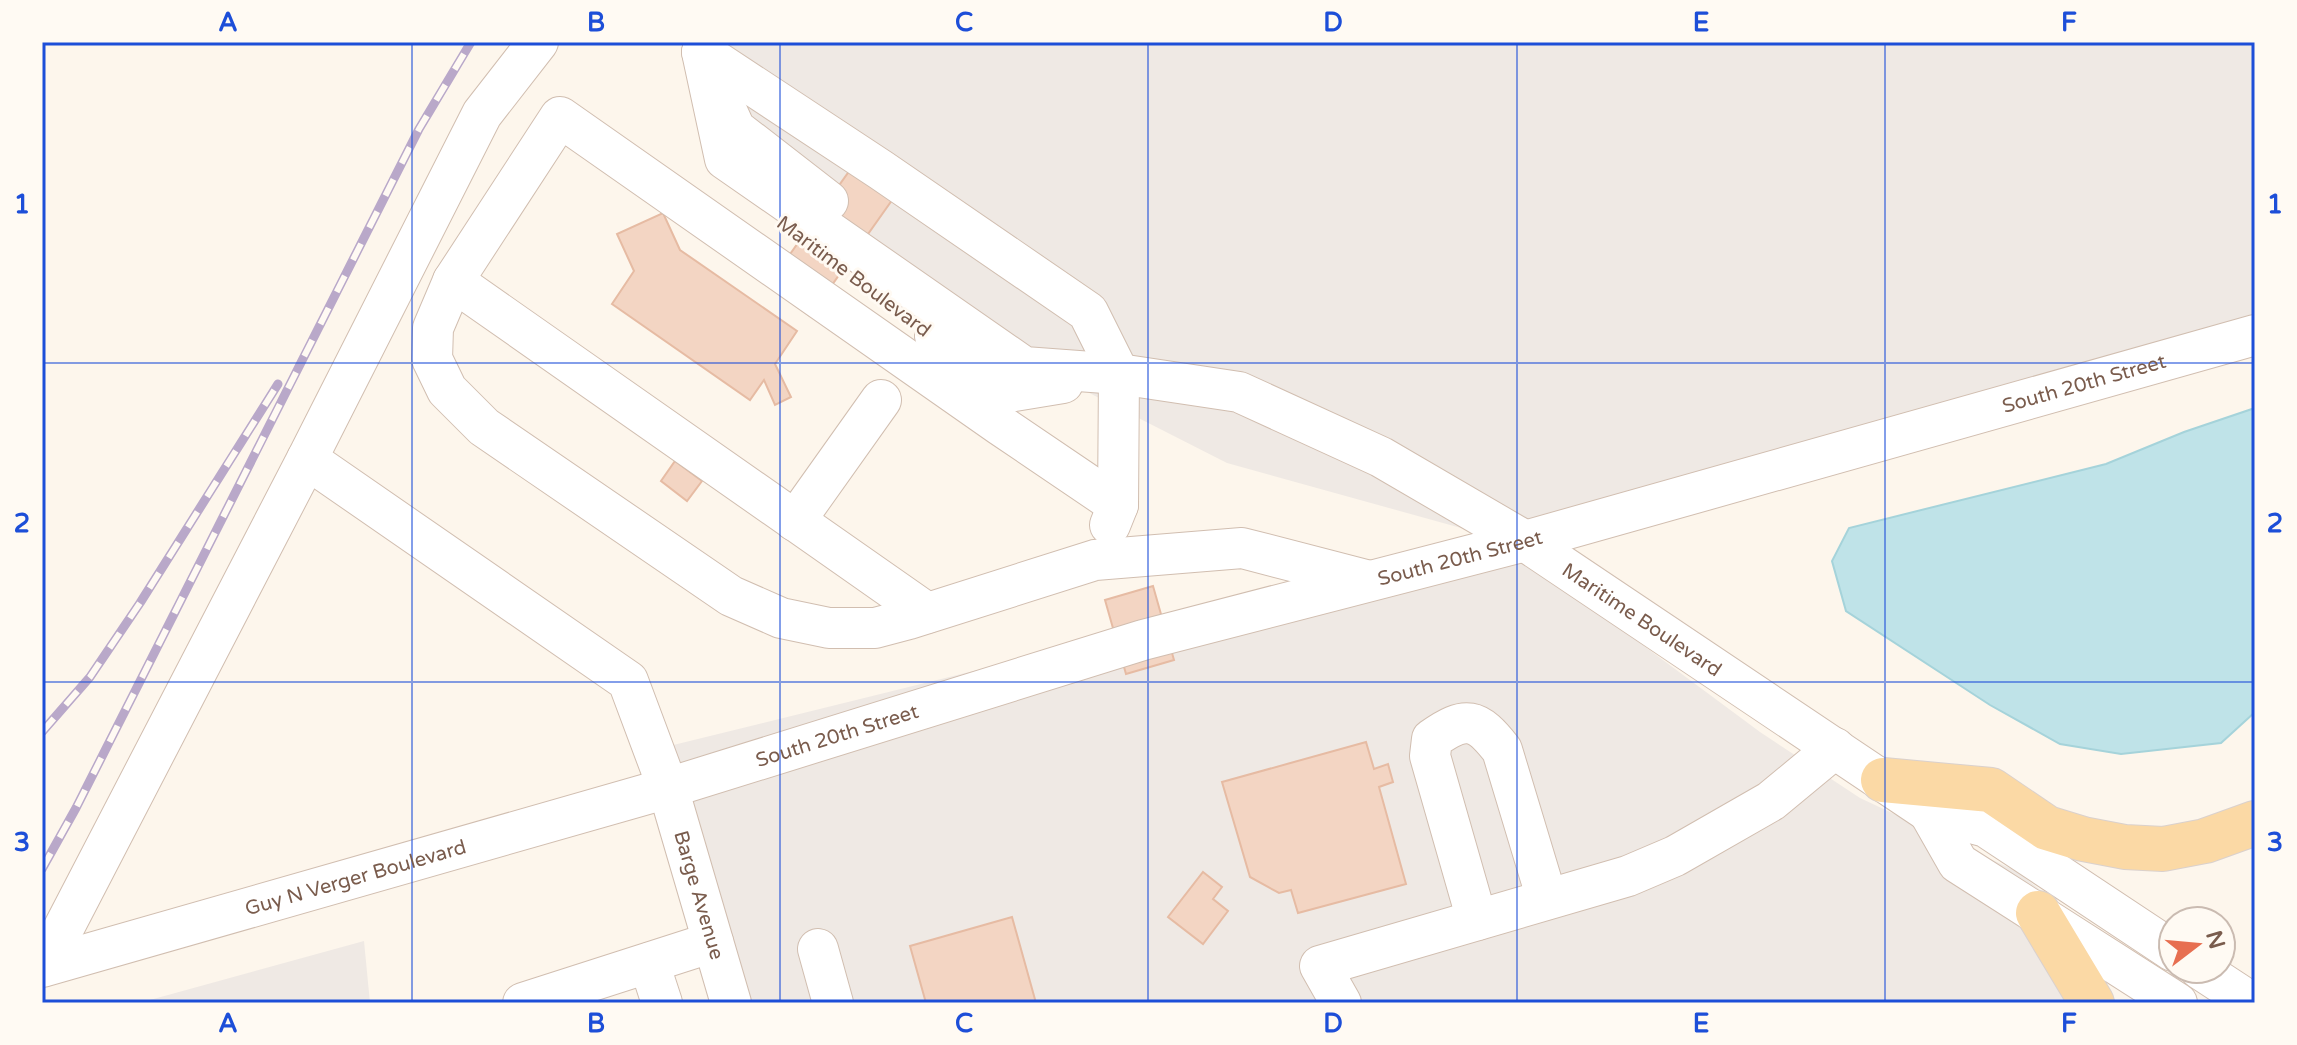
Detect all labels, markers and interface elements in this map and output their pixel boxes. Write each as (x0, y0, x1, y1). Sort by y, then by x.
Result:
text: A (218, 7, 238, 38)
text: B (587, 7, 605, 38)
text: C (955, 7, 973, 38)
text: D (1323, 7, 1343, 38)
text: E (1693, 7, 1709, 38)
text: F (2061, 7, 2077, 38)
text: 1 (14, 189, 30, 220)
text: 1 (2267, 189, 2283, 220)
street label: Maritime Boulevard (772, 211, 935, 343)
street label: South 20th Street (2000, 350, 2169, 419)
text: 2 (14, 508, 30, 539)
text: 2 (2267, 508, 2283, 539)
street label: South 20th Street (1375, 526, 1546, 592)
street label: Maritime Boulevard (1557, 558, 1726, 682)
street label: South 20th Street (753, 700, 922, 773)
text: 3 (14, 827, 30, 858)
text: 3 (2267, 827, 2283, 858)
street label: Barge Avenue (668, 828, 729, 963)
street label: Guy N Verger Boulevard (242, 835, 469, 921)
north arrow (2157, 905, 2237, 985)
text: N (2200, 928, 2230, 952)
text: A (218, 1008, 238, 1039)
text: B (587, 1008, 605, 1039)
text: C (955, 1008, 973, 1039)
text: D (1323, 1008, 1343, 1039)
text: E (1693, 1008, 1709, 1039)
text: F (2061, 1008, 2077, 1039)

